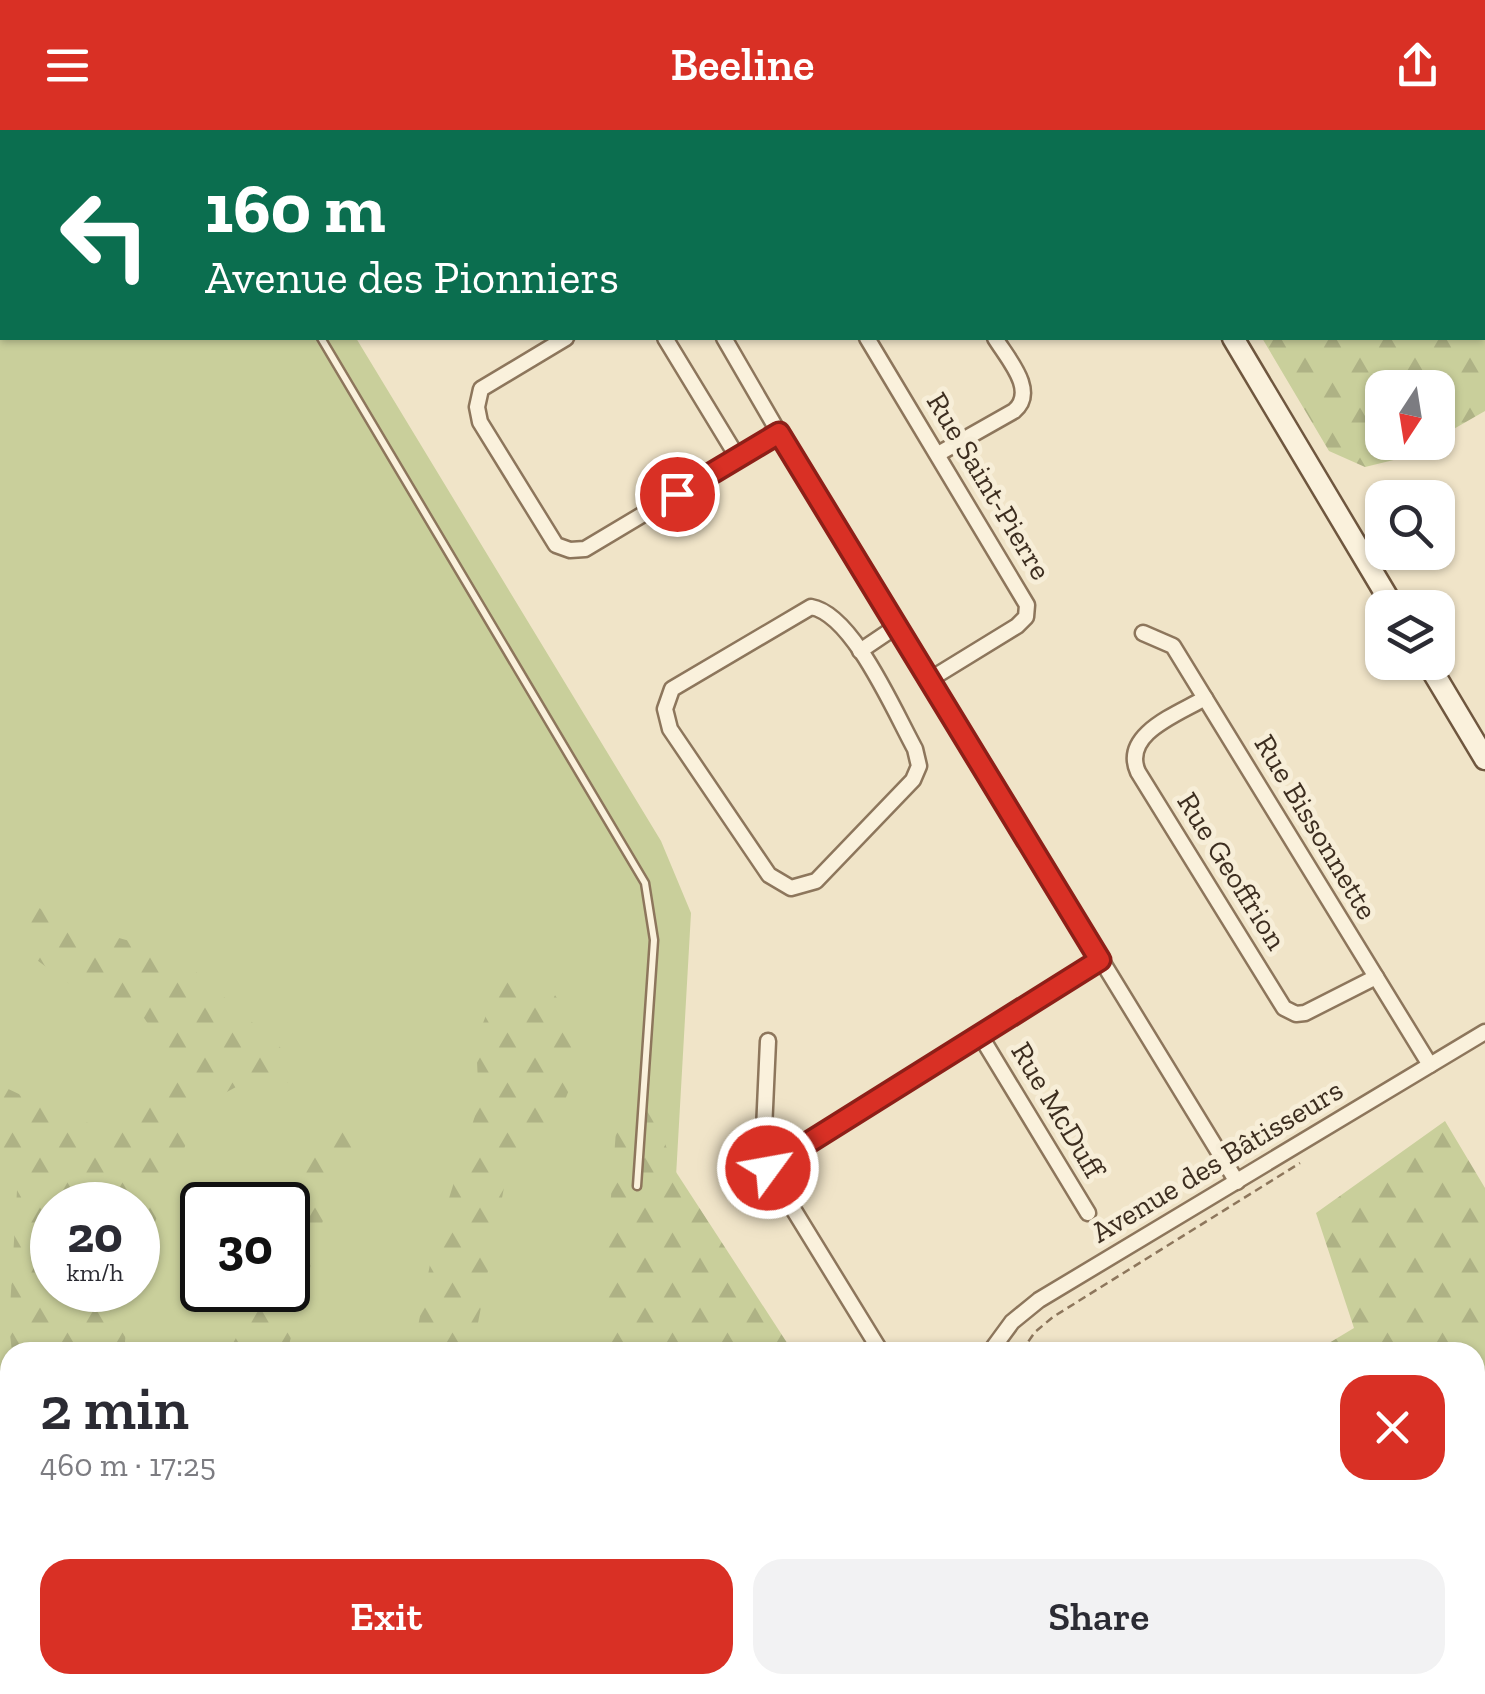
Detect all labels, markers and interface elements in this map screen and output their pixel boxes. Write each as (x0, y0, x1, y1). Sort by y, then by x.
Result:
icon: menu (40, 38, 95, 93)
text: Beeline (670, 38, 815, 92)
icon: share (1390, 38, 1445, 93)
text: 160 m (205, 166, 386, 250)
icon: left (40, 170, 170, 300)
text: Avenue des Pionniers (205, 251, 619, 305)
north arrow (1365, 370, 1455, 460)
map controls (1365, 370, 1455, 680)
street label: Rue Saint-Pierre (919, 386, 1059, 586)
pin (635, 452, 720, 537)
icon: arrive (650, 467, 705, 522)
button: search (1365, 480, 1455, 570)
button: layers (1365, 590, 1455, 680)
street label: Rue Bissonnette (1247, 728, 1385, 926)
street label: Rue Geoffrion (1169, 786, 1295, 956)
street label: Rue McDuff (1003, 1036, 1114, 1187)
street label: Avenue des Bâtisseurs (1085, 1072, 1349, 1250)
position arrow (716, 1116, 820, 1220)
speed limit sign: 30 (180, 1182, 310, 1312)
text: 20 (67, 1205, 123, 1265)
text: km/h (66, 1257, 124, 1287)
text: 2 min (40, 1372, 189, 1444)
button: close (1340, 1375, 1445, 1480)
text: 460 m · 17:25 (40, 1446, 216, 1484)
button: Exit (40, 1559, 733, 1674)
button: Share (753, 1559, 1445, 1674)

